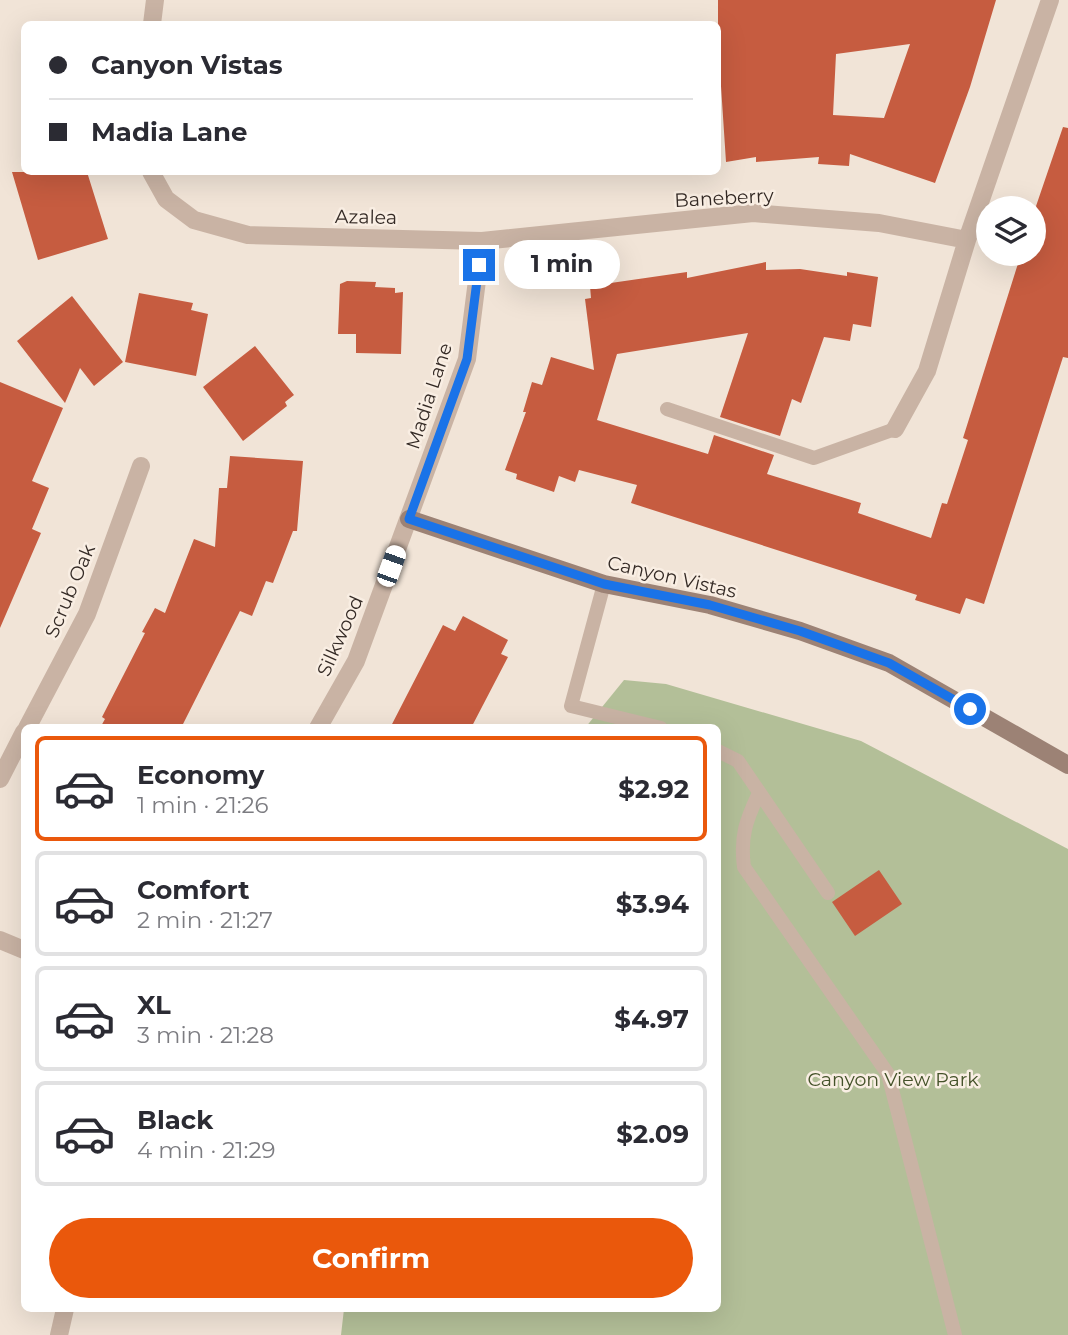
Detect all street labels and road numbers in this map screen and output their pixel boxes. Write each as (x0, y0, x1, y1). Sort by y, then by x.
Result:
street label: Baneberry (674, 184, 775, 212)
street label: Azalea (335, 205, 397, 229)
street label: Madia Lane (401, 340, 457, 452)
street label: Scrub Oak (40, 540, 100, 641)
street label: Canyon Vistas (605, 551, 739, 603)
street label: Silkwood (312, 592, 368, 680)

